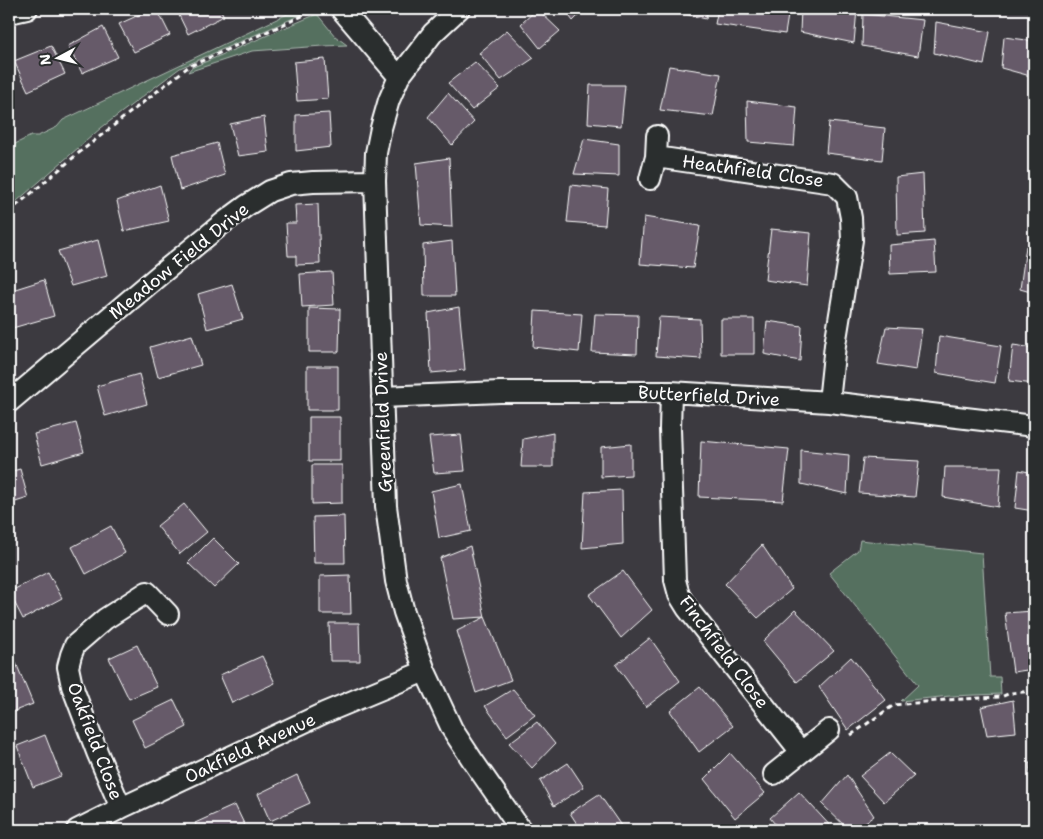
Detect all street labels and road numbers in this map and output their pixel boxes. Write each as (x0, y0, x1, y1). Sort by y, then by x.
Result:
street label: Heathfield Close (681, 149, 825, 193)
street label: Meadow Field Drive (104, 197, 254, 325)
street label: Greenfield Drive (369, 351, 397, 493)
street label: Butterfield Drive (637, 380, 781, 412)
street label: Finchfield Close (674, 591, 774, 713)
street label: Oakfield Close (62, 679, 128, 803)
street label: Oakfield Avenue (181, 707, 319, 789)

